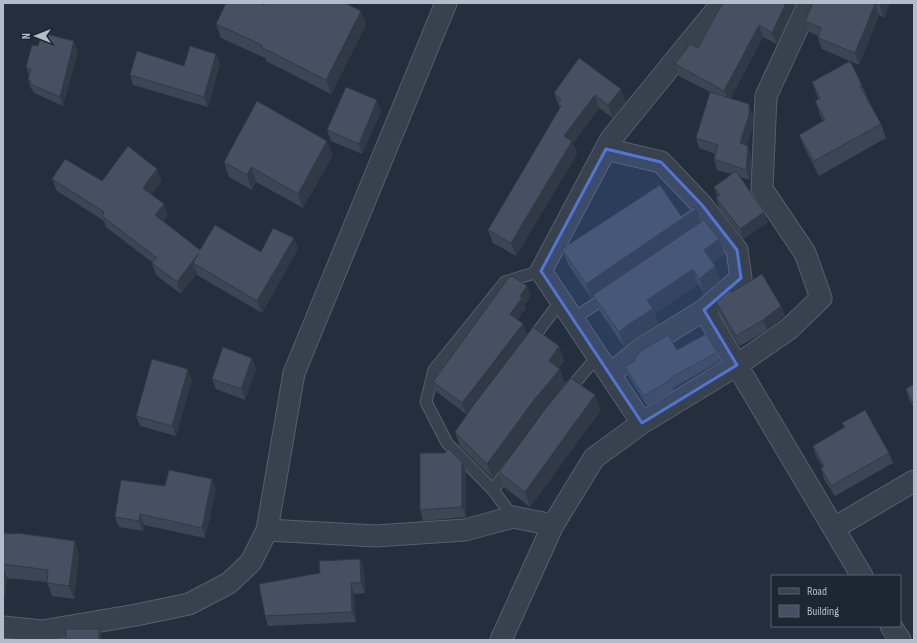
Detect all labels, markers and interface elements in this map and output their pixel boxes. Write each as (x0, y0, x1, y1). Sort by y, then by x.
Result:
north arrow (16, 16, 56, 56)
text: N (20, 33, 33, 39)
legend (771, 575, 901, 627)
text: Road (807, 584, 827, 599)
text: Building (807, 604, 839, 619)

